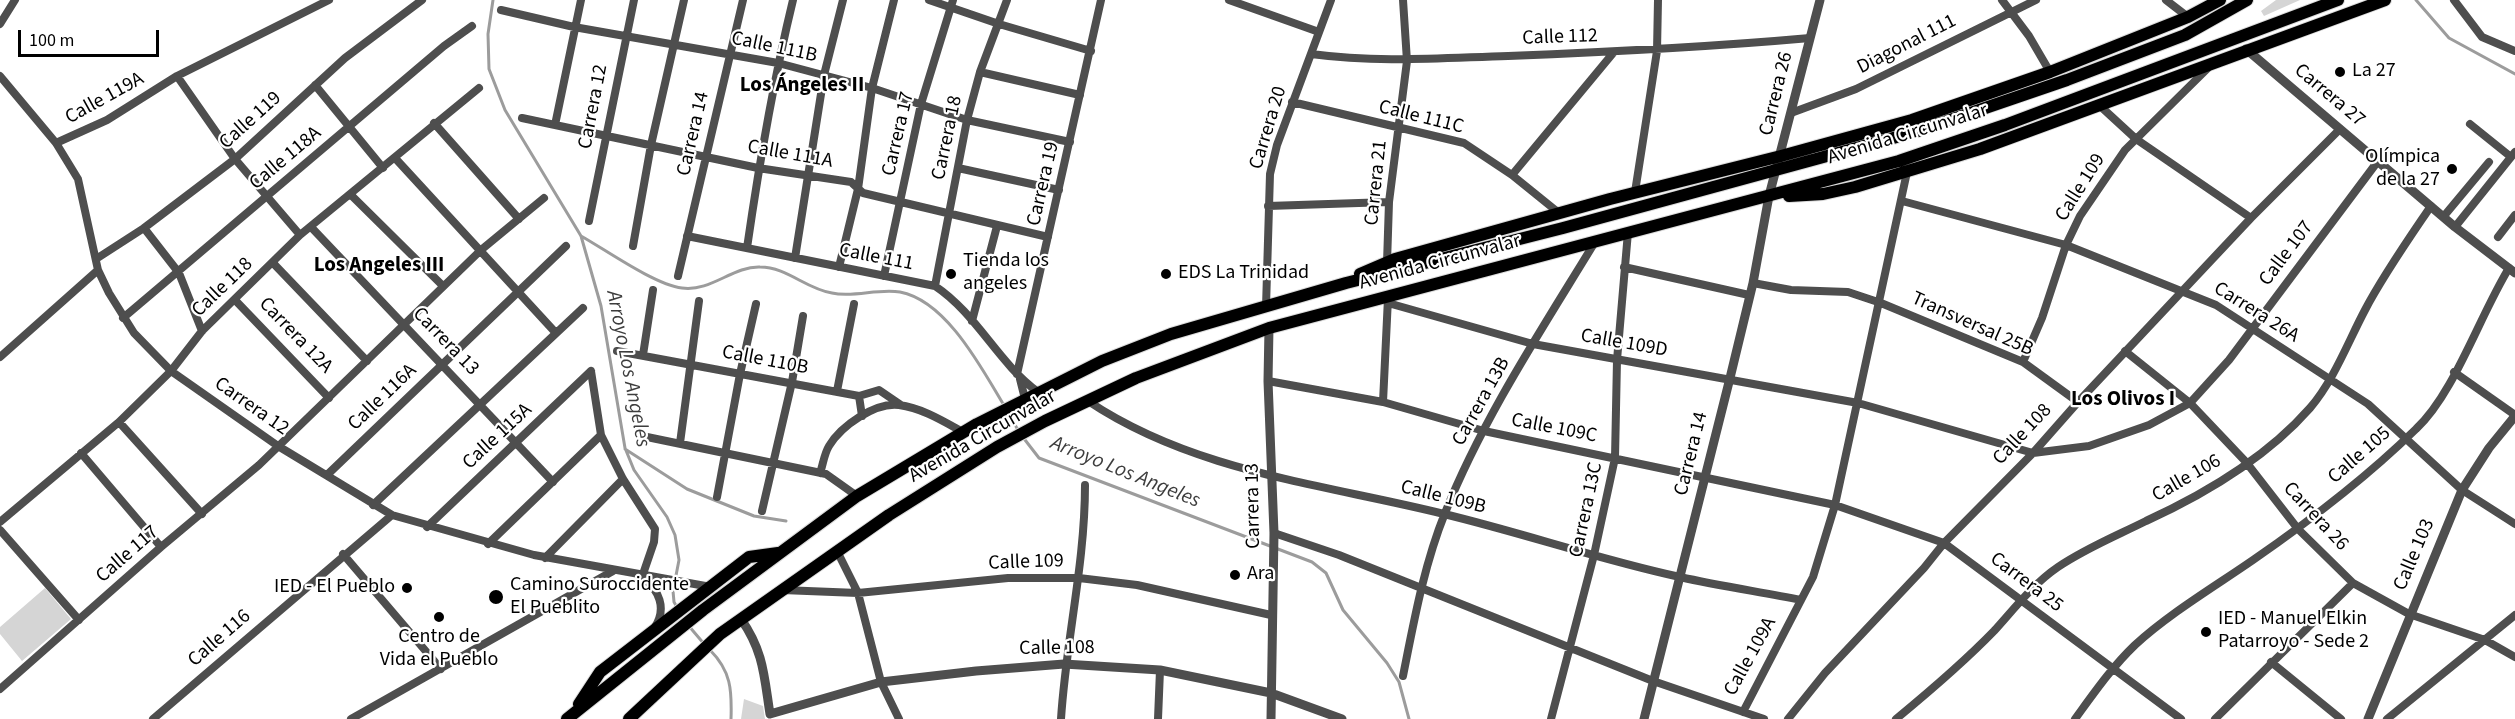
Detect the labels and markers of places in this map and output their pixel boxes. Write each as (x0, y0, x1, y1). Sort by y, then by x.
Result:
place label: La 27 (2352, 60, 2396, 84)
marker: La 27 (2333, 65, 2347, 79)
place label: Olímpica de la 27 (2365, 146, 2440, 193)
marker: Olímpica de la 27 (2445, 162, 2459, 176)
place label: Tienda los angeles (963, 250, 1049, 297)
place label: EDS La Trinidad (1178, 262, 1309, 286)
marker: Tienda los angeles (944, 267, 958, 281)
marker: EDS La Trinidad (1159, 267, 1173, 281)
place label: Ara (1247, 563, 1274, 587)
marker: Ara (1228, 568, 1242, 582)
place label: Camino Suroccidente El Pueblito (510, 574, 689, 621)
place label: IED - El Pueblo (274, 576, 395, 600)
marker: IED - El Pueblo (400, 581, 414, 595)
marker: Camino Suroccidente El Pueblito (487, 588, 505, 606)
place label: IED - Manuel Elkin Patarroyo - Sede 2 (2218, 608, 2369, 655)
marker: Centro de Vida el Pueblo (432, 610, 446, 624)
marker: IED - Manuel Elkin Patarroyo - Sede 2 (2199, 625, 2213, 639)
place label: Centro de Vida el Pueblo (380, 626, 498, 673)

